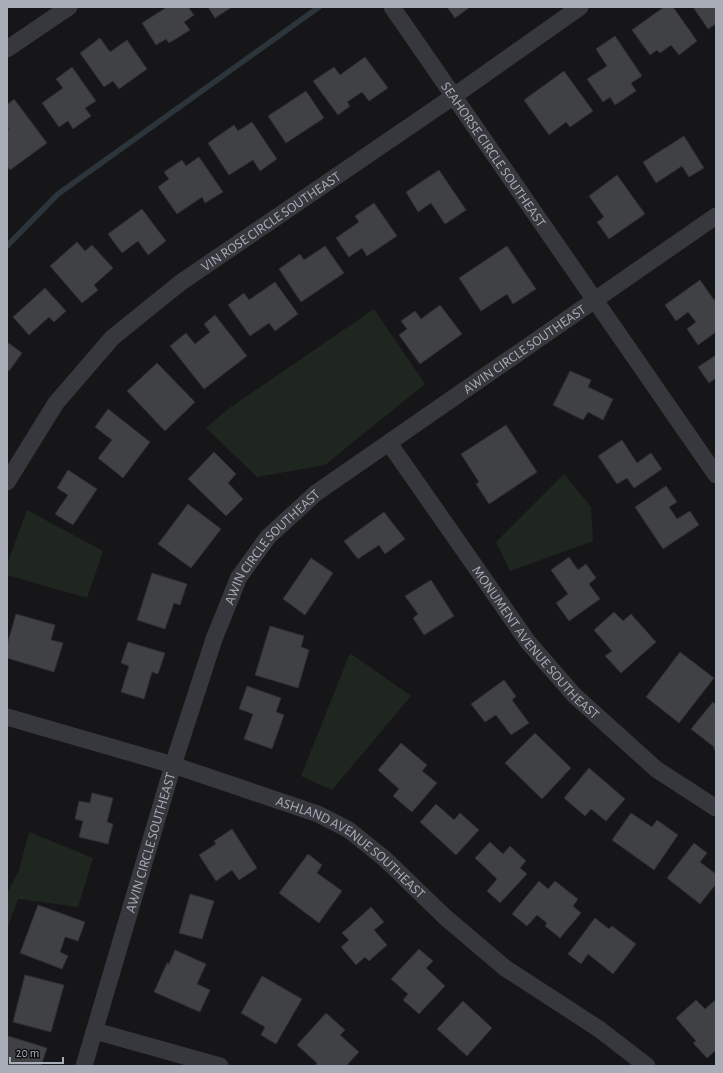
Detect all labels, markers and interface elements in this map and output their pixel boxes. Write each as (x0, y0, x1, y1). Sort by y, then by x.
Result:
street label: SEAHORSE CIRCLE SOUTHEAST (438, 80, 548, 230)
street label: VIN ROSE CIRCLE SOUTHEAST (199, 169, 344, 274)
street label: AWIN CIRCLE SOUTHEAST (461, 302, 589, 397)
street label: AWIN CIRCLE SOUTHEAST (223, 487, 323, 607)
street label: MONUMENT AVENUE SOUTHEAST (469, 564, 602, 722)
street label: AWIN CIRCLE SOUTHEAST (124, 771, 178, 915)
street label: ASHLAND AVENUE SOUTHEAST (274, 794, 427, 902)
scale bar (10, 1039, 63, 1065)
text: 20 m (16, 1047, 39, 1059)

